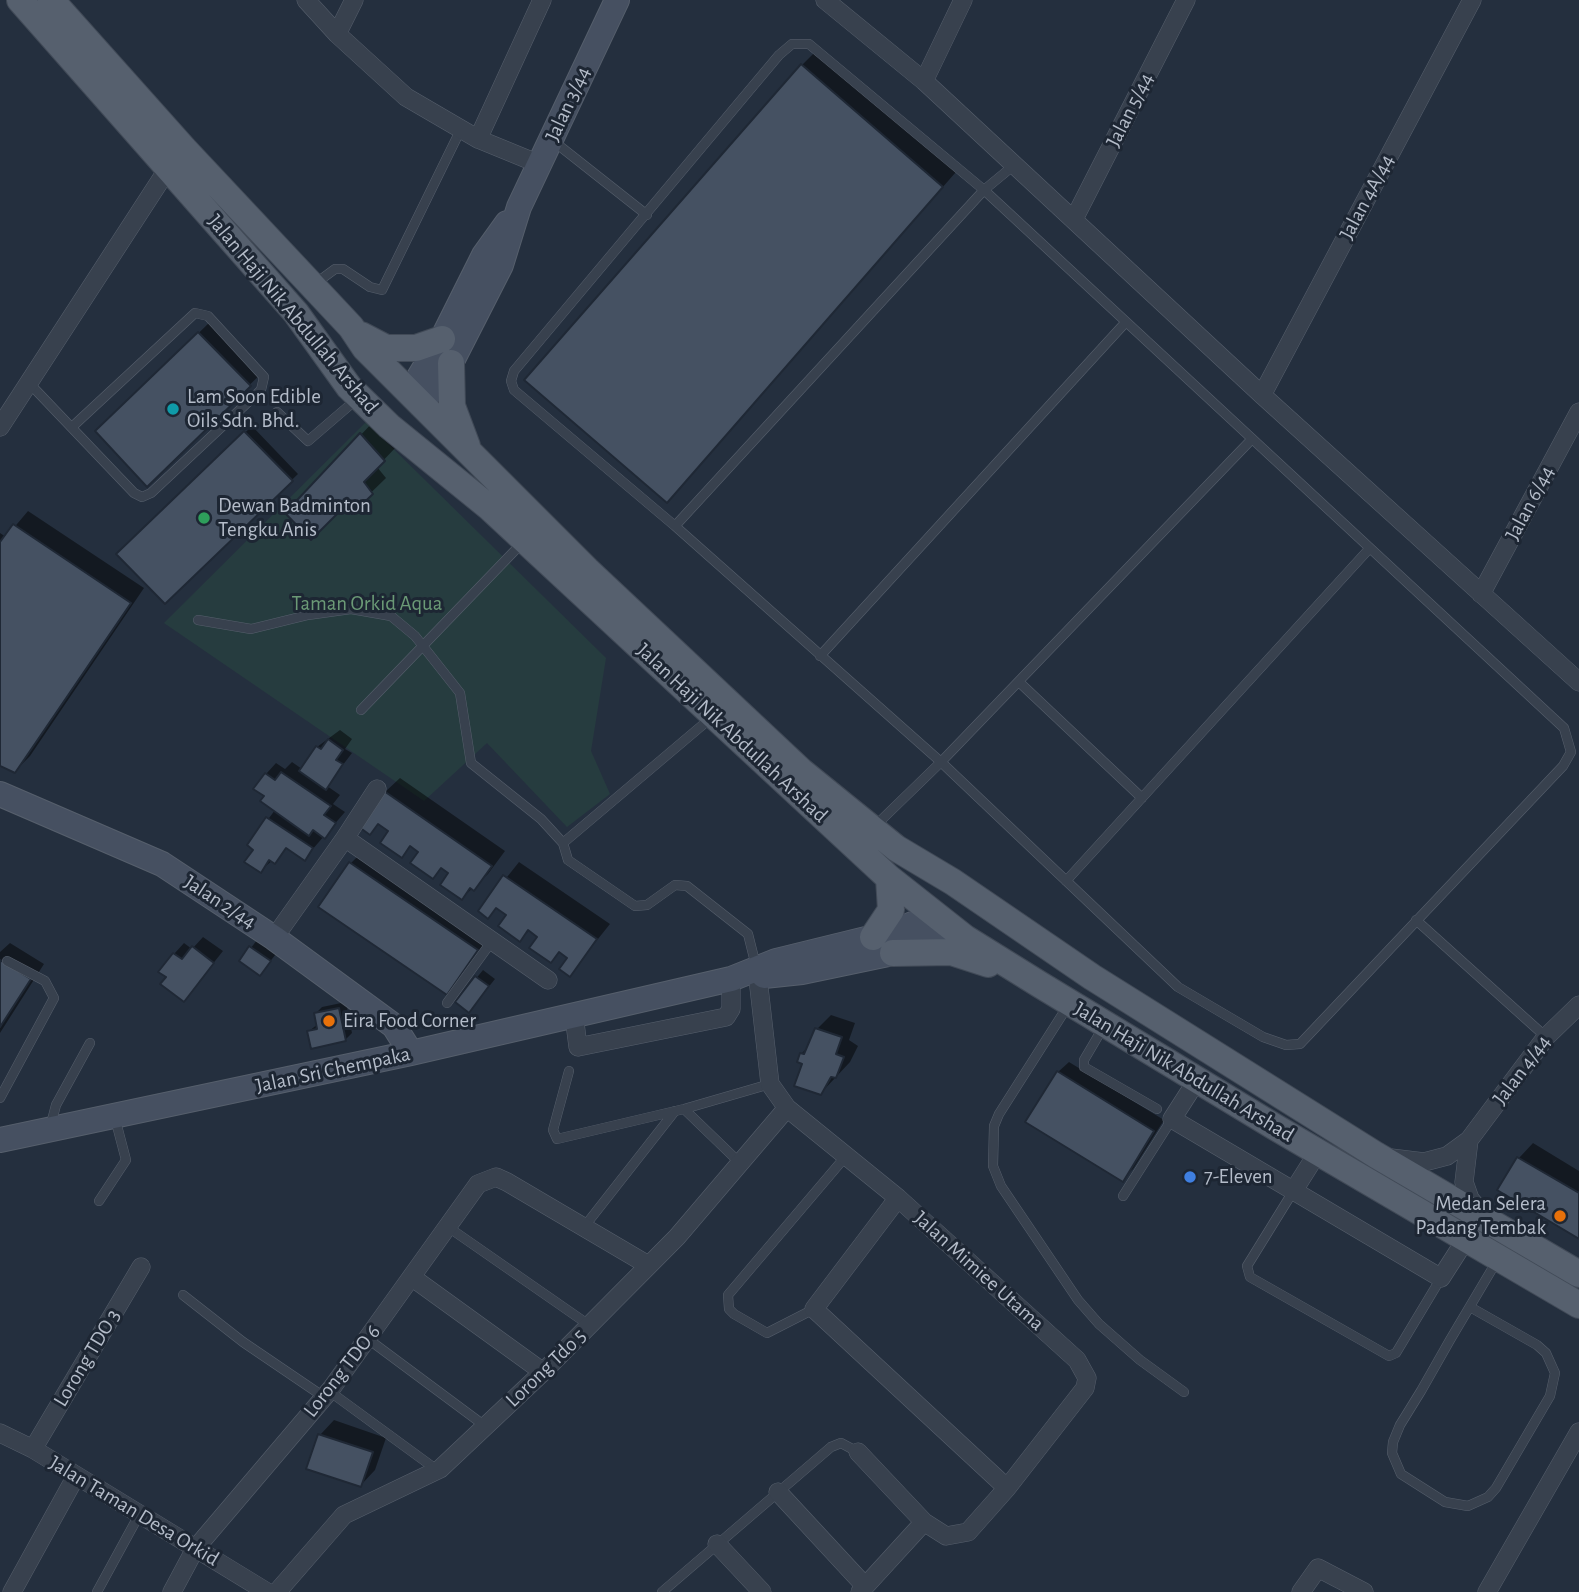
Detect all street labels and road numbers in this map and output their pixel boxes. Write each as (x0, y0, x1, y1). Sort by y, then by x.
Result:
street label: Jalan 3/44 (540, 63, 596, 145)
street label: Jalan 5/44 (1101, 69, 1159, 151)
street label: Jalan 4A/44 (1334, 150, 1400, 244)
street label: Jalan Haji Nik Abdullah Arshad (202, 209, 384, 419)
street label: Jalan 6/44 (1500, 461, 1560, 545)
street label: Jalan Haji Nik Abdullah Arshad (631, 638, 833, 828)
street label: Jalan 2/44 (179, 869, 261, 935)
street label: Jalan Haji Nik Abdullah Arshad (1070, 996, 1298, 1148)
street label: Jalan 4/44 (1488, 1030, 1556, 1110)
street label: Jalan Sri Chempaka (253, 1041, 413, 1099)
street label: Jalan Mimiee Utama (909, 1206, 1049, 1336)
street label: Lorong TDO 3 (48, 1305, 126, 1411)
street label: Lorong TDO 6 (298, 1320, 386, 1422)
street label: Lorong Tdo 5 (500, 1323, 592, 1413)
street label: Jalan Taman Desa Orkid (45, 1450, 223, 1572)

